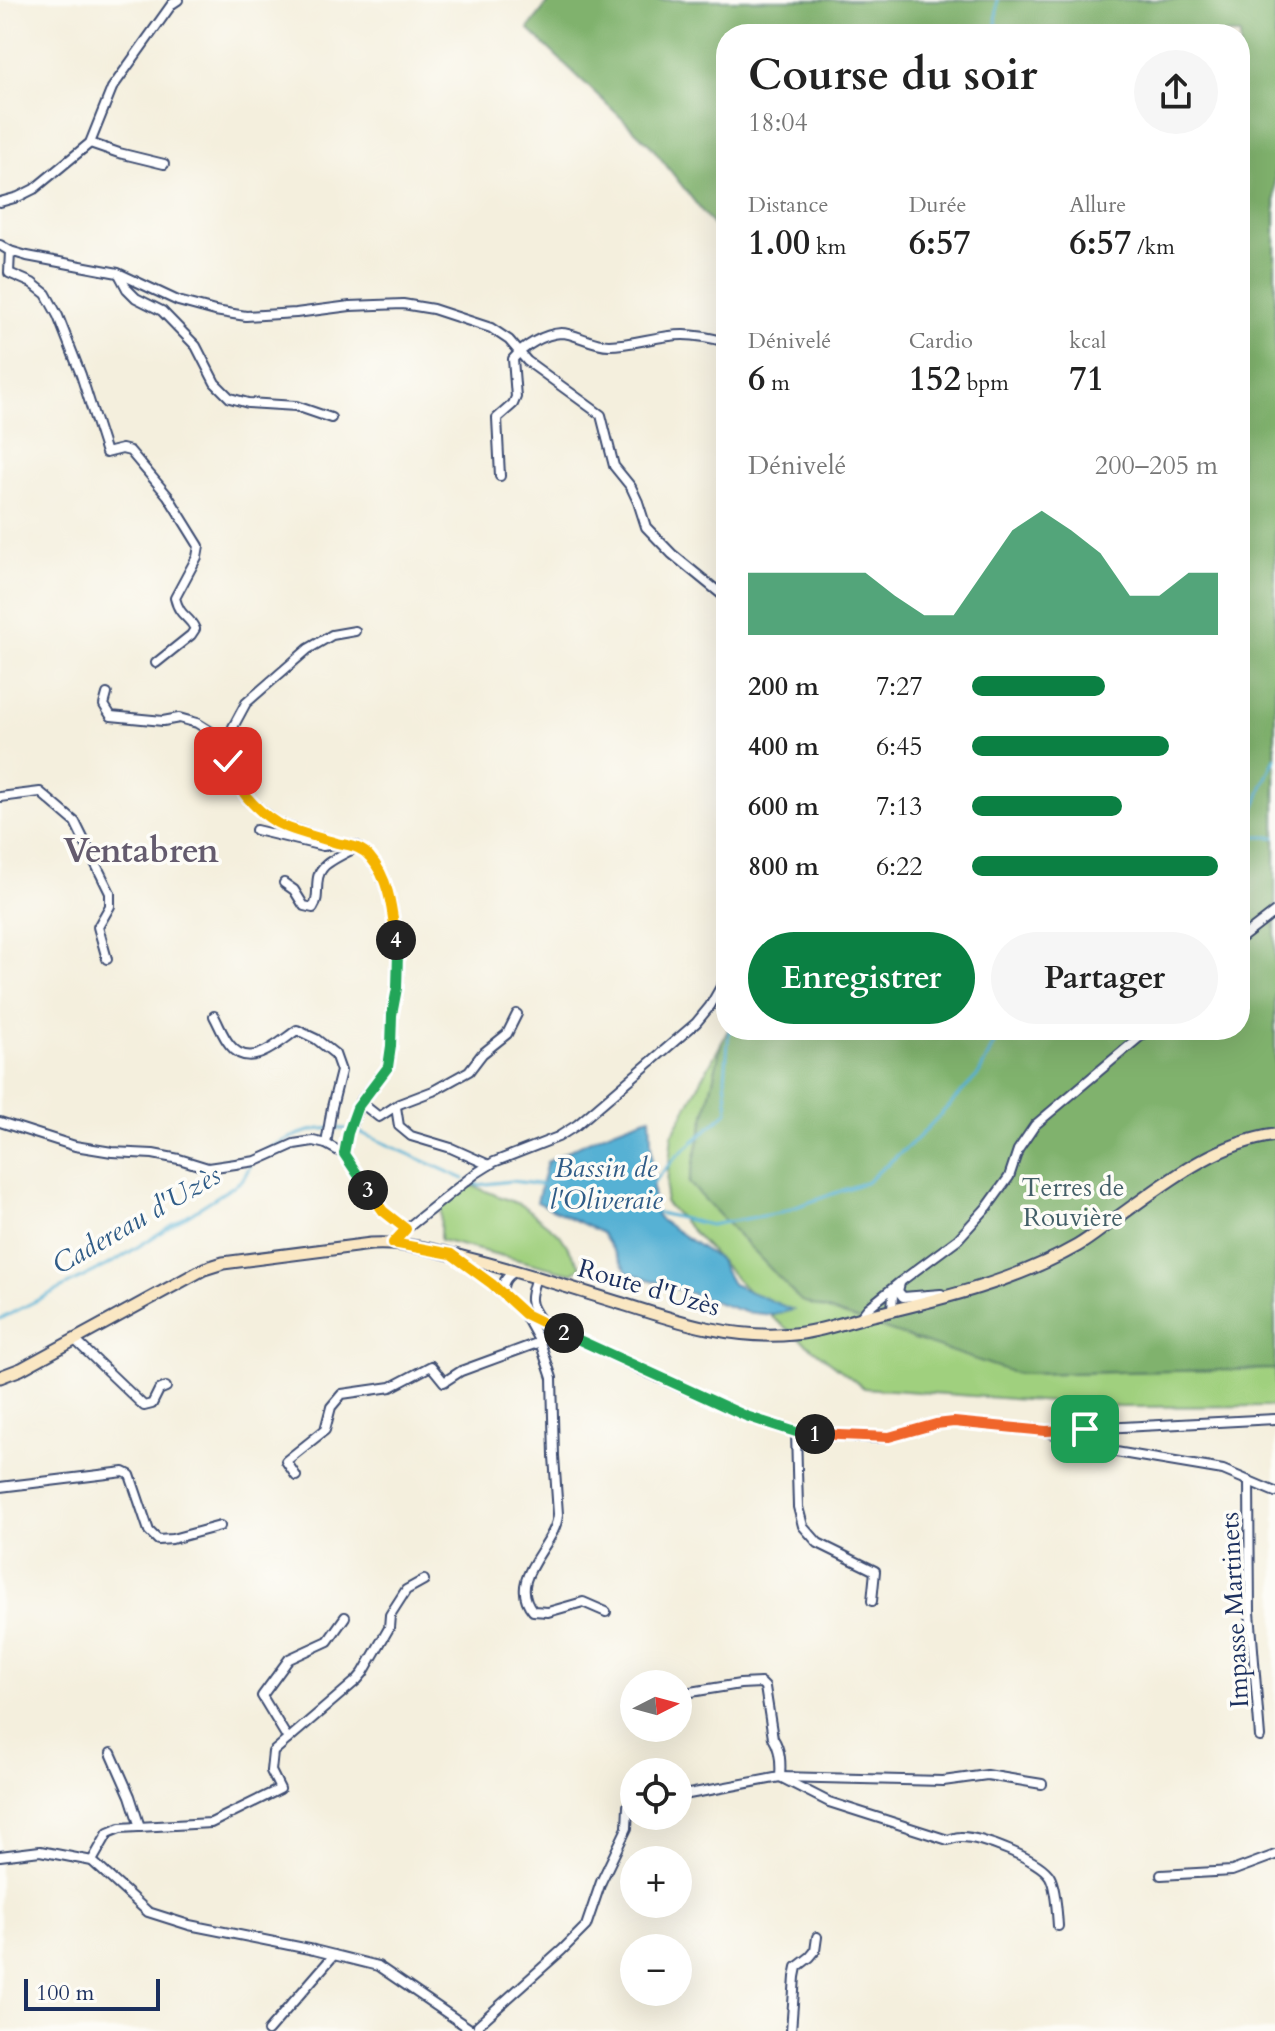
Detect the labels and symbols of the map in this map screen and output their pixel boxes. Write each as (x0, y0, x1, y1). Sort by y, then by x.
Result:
pin (194, 727, 262, 795)
district label: Ventabren (63, 828, 219, 874)
pin: 4 (376, 920, 416, 960)
water label: Bassin de l'Oliveraie (549, 1149, 663, 1219)
water label: Cadereau d'Uzès (45, 1156, 228, 1284)
pin: 3 (348, 1170, 388, 1210)
park label: Terres de Rouvière (1022, 1170, 1124, 1235)
street label: Route d'Uzès (574, 1250, 724, 1324)
pin: 2 (544, 1313, 584, 1353)
pin (1051, 1395, 1119, 1463)
pin: 1 (795, 1414, 835, 1454)
street label: Impasse Martinets (1212, 1511, 1257, 1709)
north arrow (620, 1670, 692, 1742)
scale bar (24, 1975, 160, 2011)

